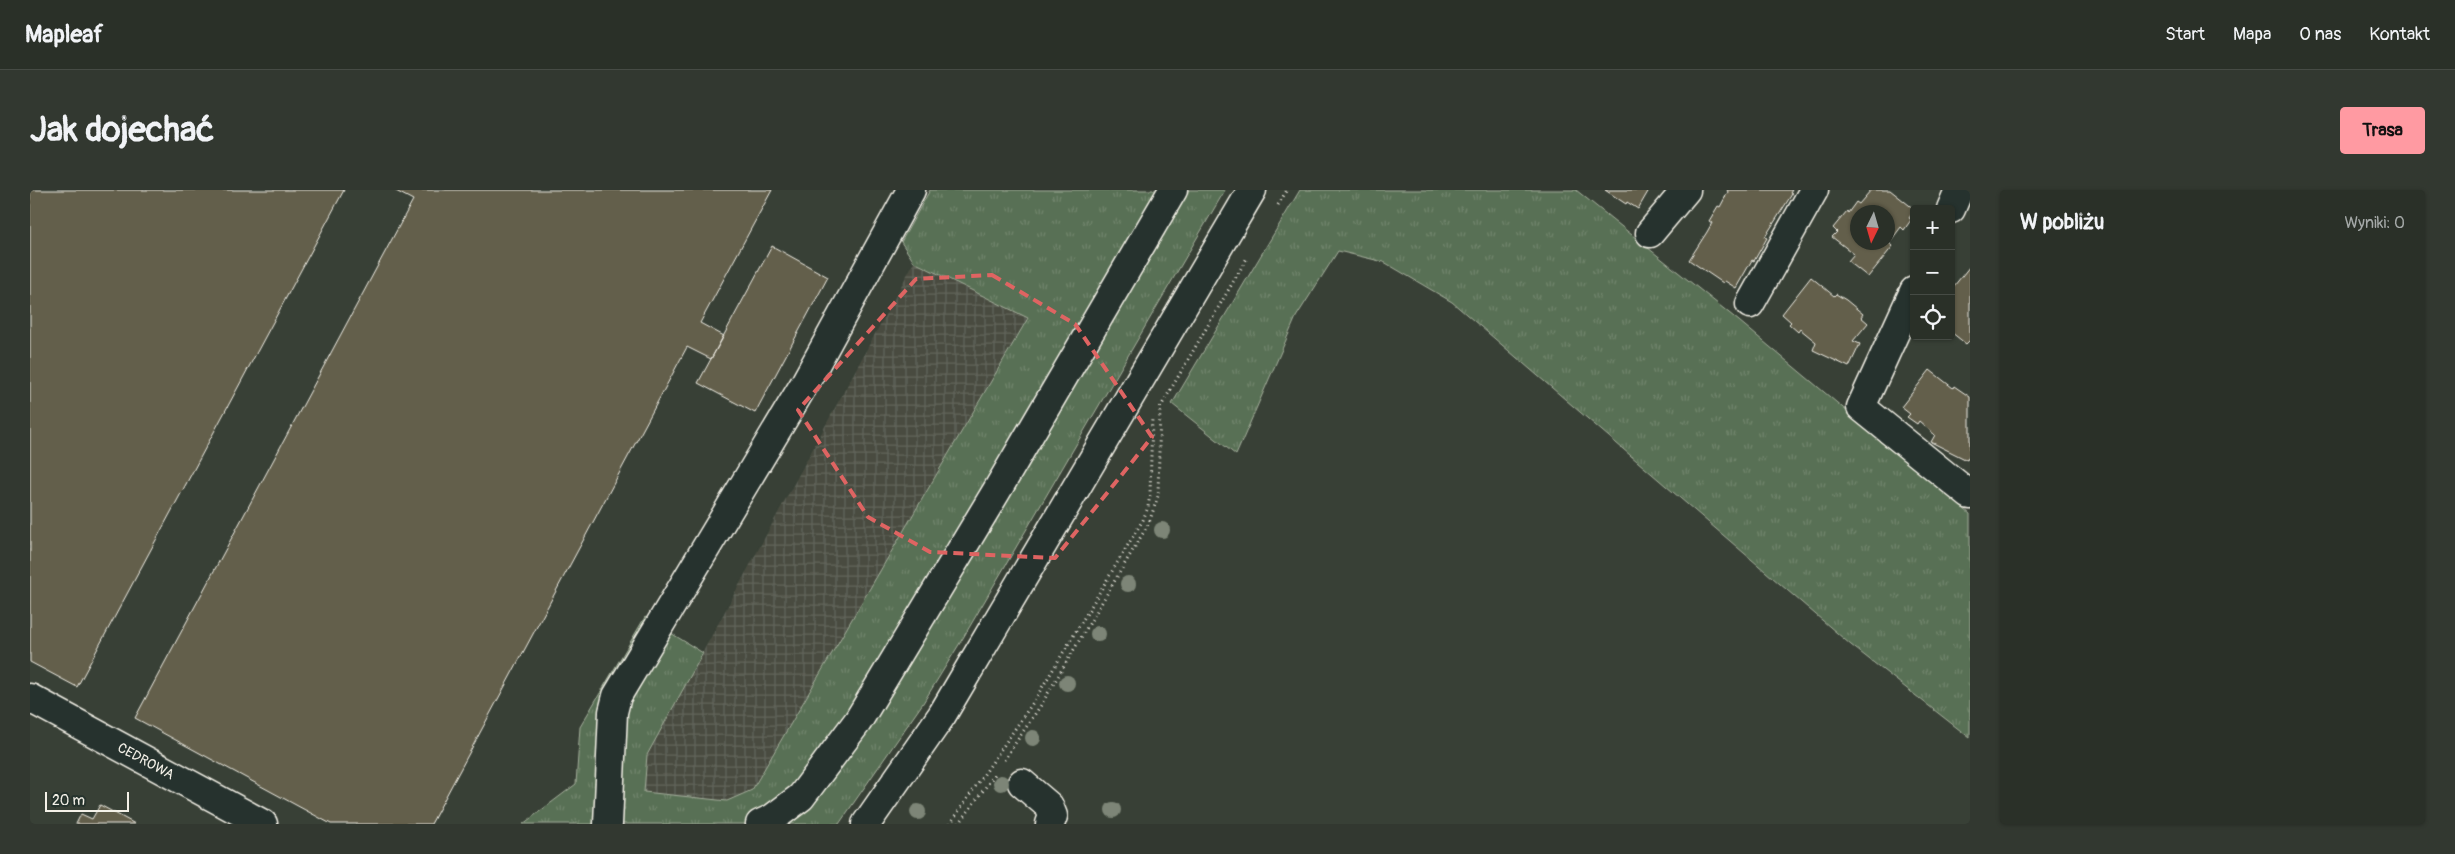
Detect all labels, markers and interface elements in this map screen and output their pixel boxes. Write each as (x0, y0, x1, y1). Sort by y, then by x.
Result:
text: Mapleaf (25, 20, 103, 49)
text: Start (2165, 23, 2205, 46)
text: Mapa (2233, 23, 2271, 46)
text: O nas (2299, 23, 2341, 46)
text: Kontakt (2369, 23, 2430, 46)
button: Trasa (2340, 107, 2425, 154)
text: Jak dojechać (30, 108, 214, 152)
north arrow (1850, 205, 1895, 250)
map controls (1910, 205, 1955, 340)
button: + (1910, 205, 1955, 250)
text: W pobliżu (2020, 209, 2104, 236)
text: Wyniki: 0 (2344, 213, 2405, 233)
button: − (1910, 250, 1955, 295)
button: locate (1910, 295, 1955, 340)
street label: CEDROWA (115, 739, 177, 783)
scale bar (45, 789, 129, 812)
text: 20 m (52, 792, 85, 809)

